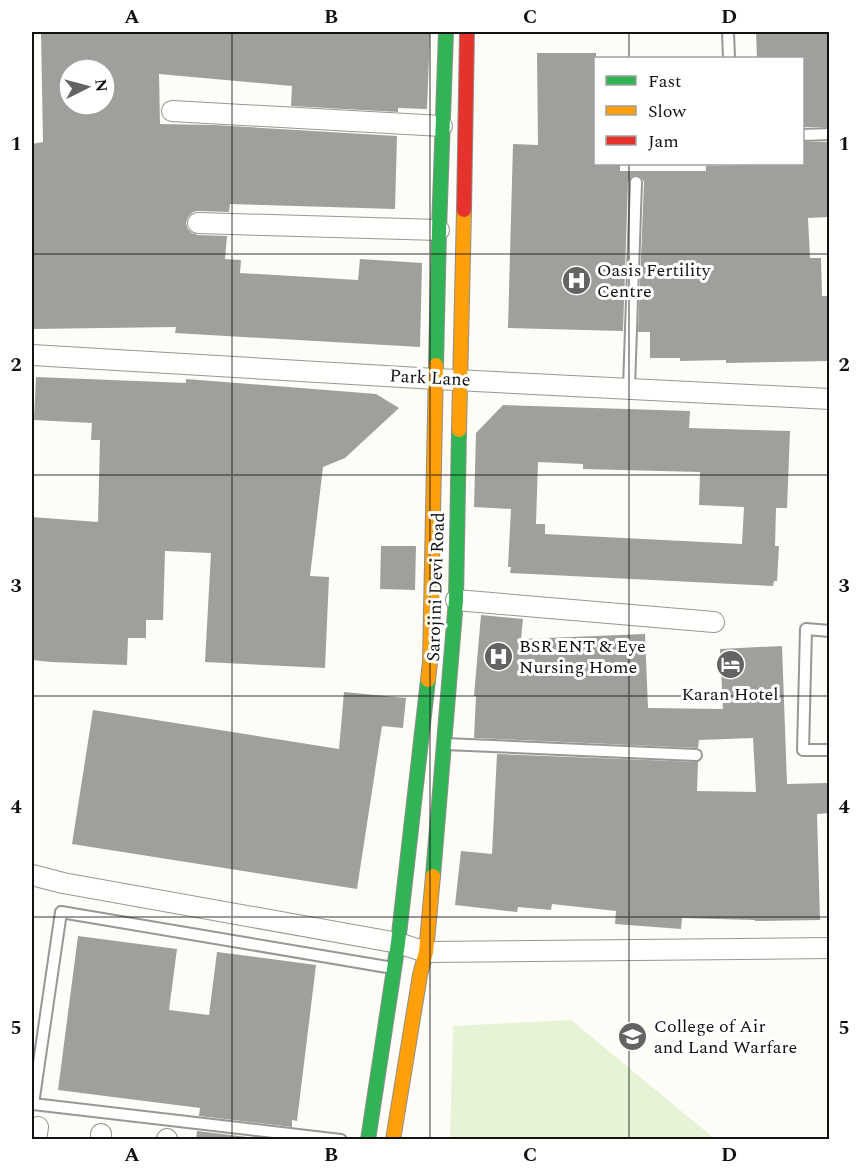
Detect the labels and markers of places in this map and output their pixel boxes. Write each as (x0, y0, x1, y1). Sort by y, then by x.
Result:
place label: Oasis Fertility Centre (597, 257, 712, 305)
hospital icon: Oasis Fertility Centre (560, 264, 592, 296)
place label: BSR ENT & Eye Nursing Home (519, 633, 646, 681)
hospital icon: BSR ENT & Eye Nursing Home (482, 640, 514, 672)
hotel icon: Karan Hotel (714, 649, 746, 681)
place label: Karan Hotel (681, 681, 779, 708)
place label: College of Air and Land Warfare (654, 1013, 797, 1061)
school or university icon: College of Air and Land Warfare (617, 1020, 649, 1052)

